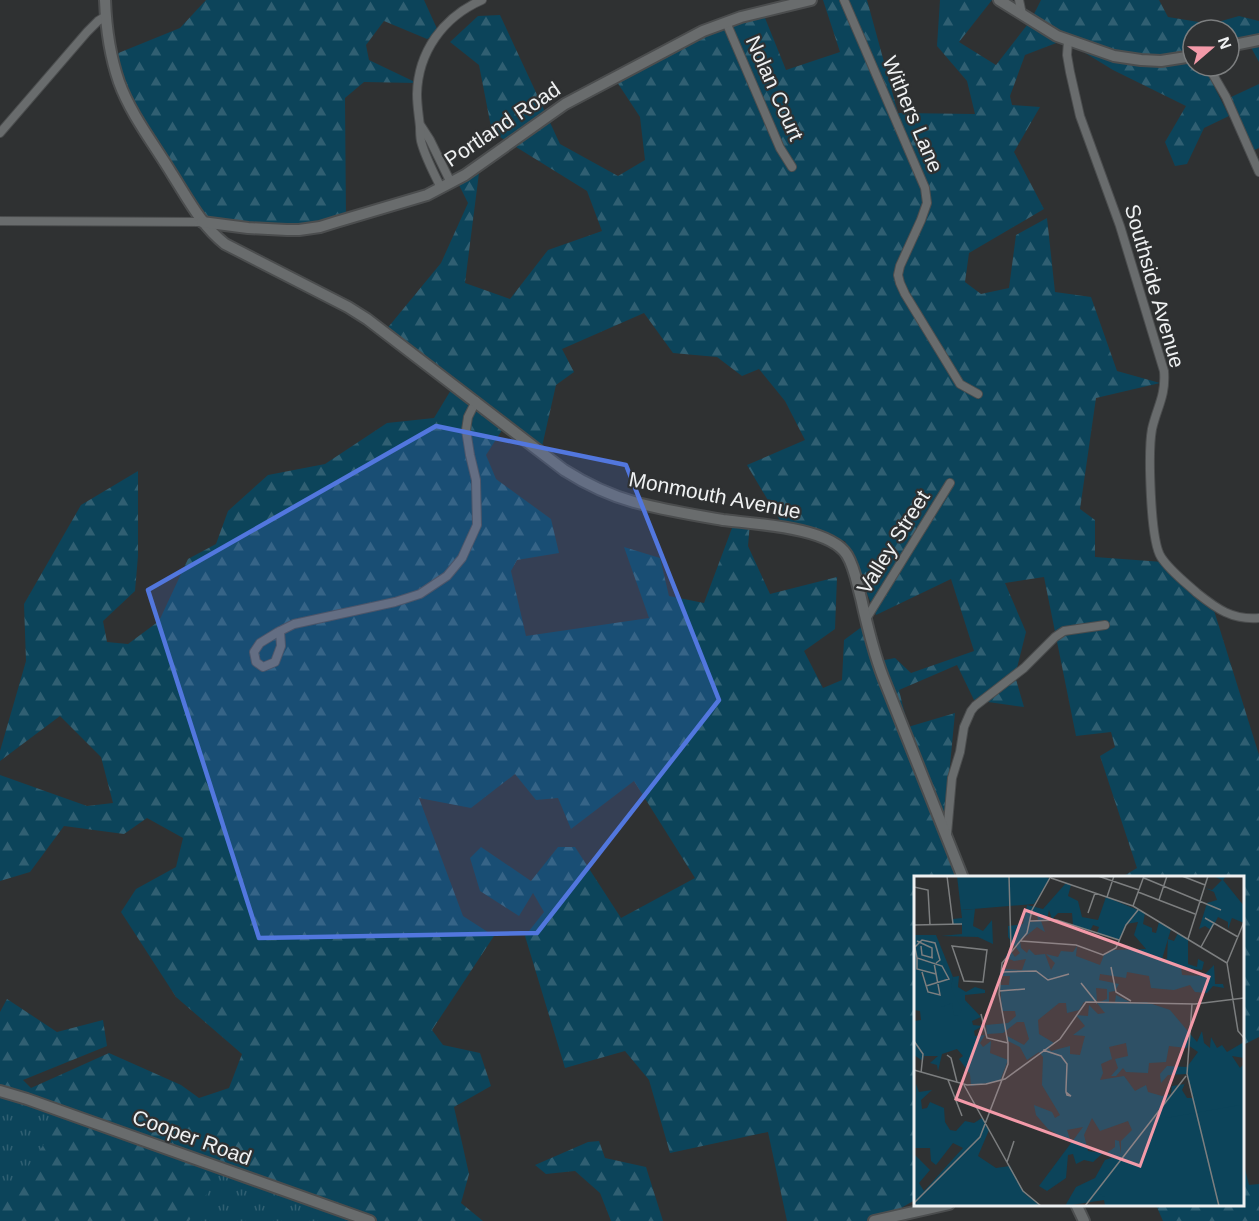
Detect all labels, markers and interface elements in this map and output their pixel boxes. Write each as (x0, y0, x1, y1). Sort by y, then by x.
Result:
north arrow (1181, 18, 1241, 78)
street label: Nolan Court (742, 32, 808, 144)
text: N (1215, 35, 1235, 51)
street label: Withers Lane (878, 53, 948, 175)
street label: Portland Road (440, 77, 564, 171)
street label: Southside Avenue (1121, 202, 1189, 370)
street label: Monmouth Avenue (627, 467, 803, 523)
street label: Valley Street (852, 486, 934, 598)
inset map (914, 876, 1244, 1206)
street label: Cooper Road (129, 1105, 255, 1169)

